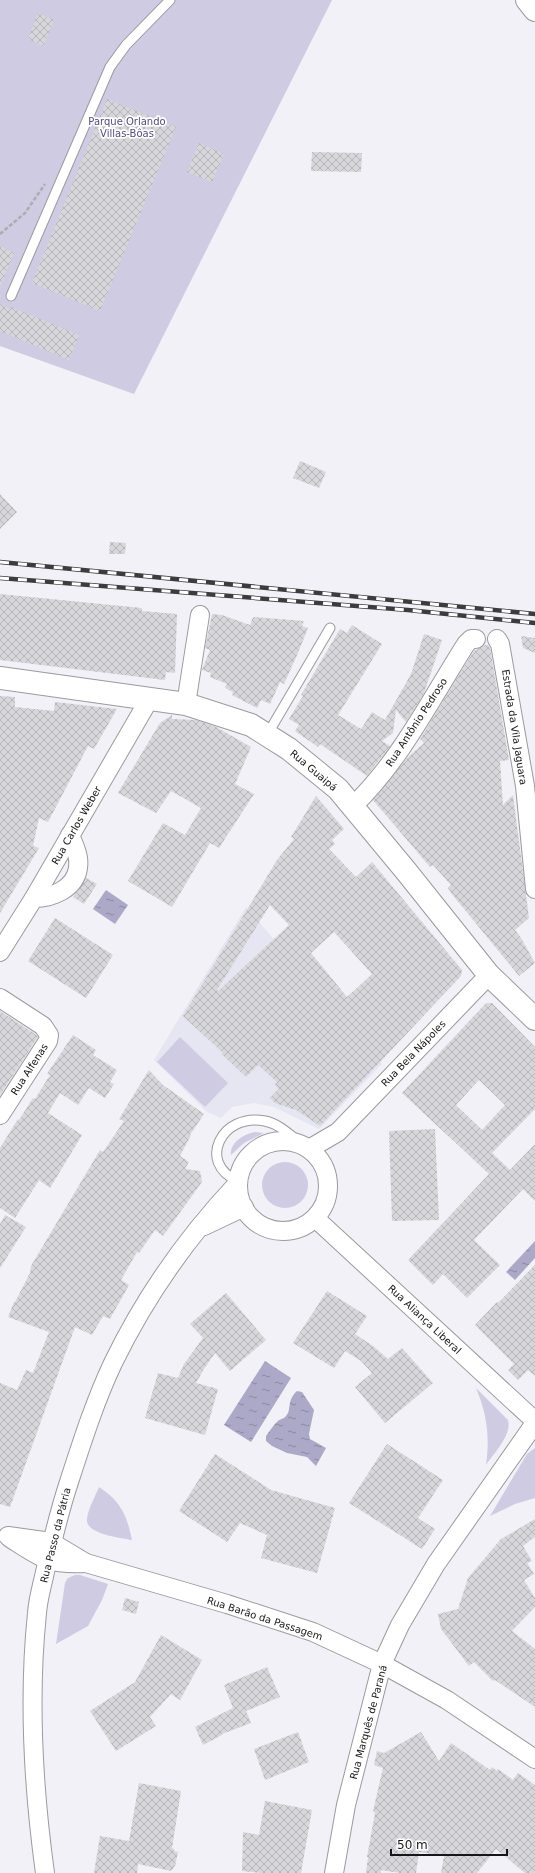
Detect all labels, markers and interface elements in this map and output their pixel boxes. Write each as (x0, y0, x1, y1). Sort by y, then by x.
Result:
park label: Parque Orlando Villas-Bôas (88, 116, 166, 139)
street label: Estrada da Vila Jaguara (500, 669, 529, 786)
street label: Rua Antônio Pedroso (384, 676, 449, 769)
street label: Rua Guaipá (288, 748, 339, 793)
street label: Rua Carlos Weber (49, 783, 104, 866)
street label: Rua Bela Nápoles (379, 1018, 448, 1089)
street label: Rua Alfenas (9, 1041, 50, 1097)
street label: Rua Aliança Liberal (386, 1283, 463, 1356)
street label: Rua Passo da Pátria (38, 1486, 73, 1584)
street label: Rua Barão da Passagem (206, 1595, 324, 1642)
street label: Rua Marquês de Paraná (348, 1664, 389, 1781)
scale bar (391, 1831, 507, 1857)
text: 50 m (397, 1838, 428, 1852)

